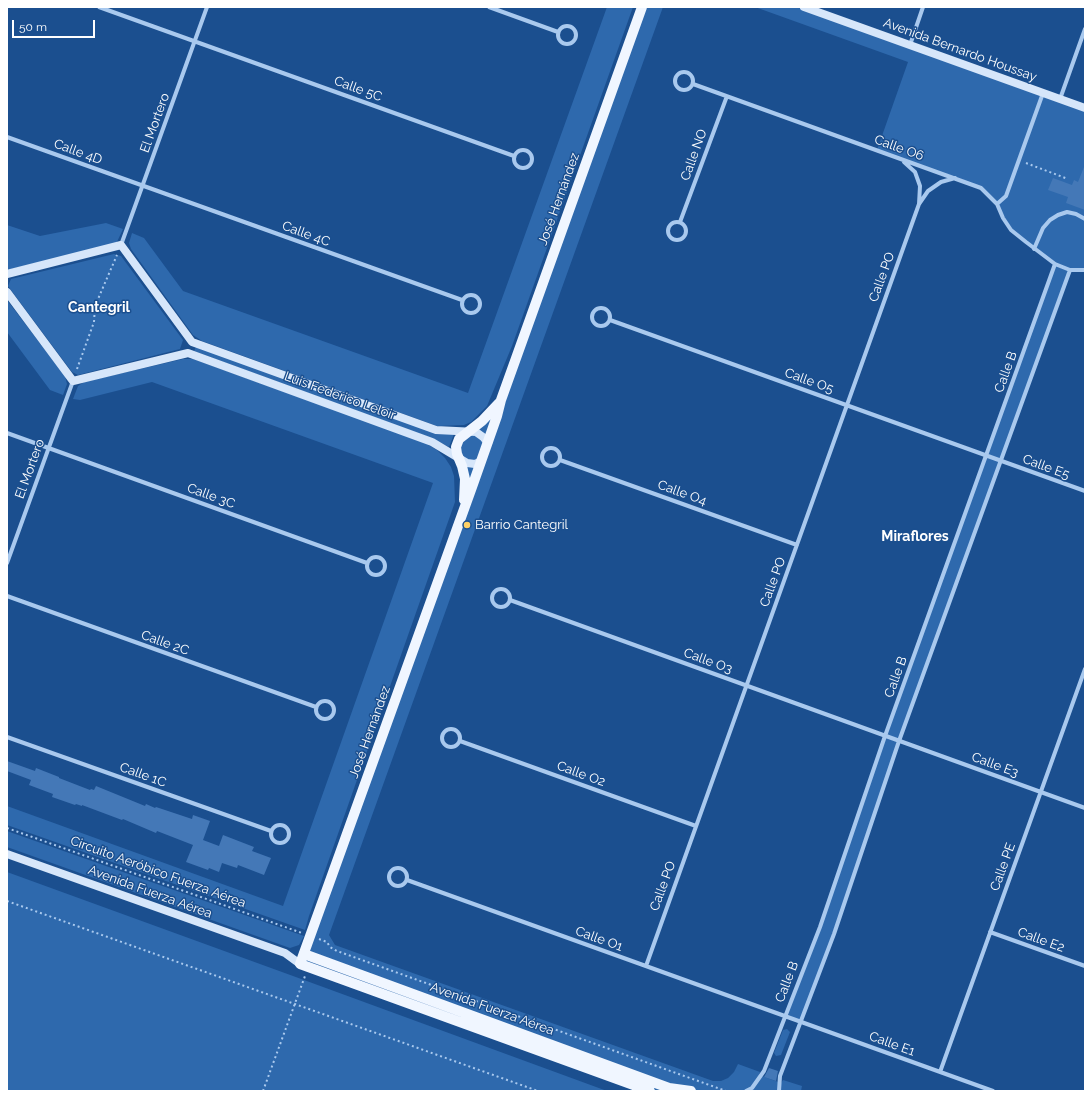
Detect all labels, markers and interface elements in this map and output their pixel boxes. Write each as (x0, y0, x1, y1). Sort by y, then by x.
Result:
scale bar (14, 12, 97, 38)
street label: Avenida Bernardo Houssay (881, 15, 1039, 85)
text: 50 m (19, 20, 47, 34)
street label: Calle 5C (332, 73, 384, 105)
street label: El Mortero (137, 91, 173, 155)
street label: Calle NO (677, 127, 711, 183)
street label: Calle O6 (872, 132, 926, 164)
street label: Calle 4D (52, 136, 104, 168)
street label: José Hernández (535, 151, 583, 247)
street label: Calle 4C (280, 218, 332, 250)
street label: Calle PO (866, 250, 898, 304)
district label: Cantegril (68, 300, 130, 316)
street label: Calle B (991, 349, 1021, 395)
street label: Calle O5 (782, 365, 836, 397)
street label: Luis Federico Leloir (282, 369, 398, 423)
street label: El Mortero (12, 437, 48, 501)
street label: Calle E5 (1020, 451, 1072, 483)
street label: Calle O4 (655, 477, 709, 509)
street label: Calle 3C (185, 480, 237, 512)
place label: Barrio Cantegril (475, 517, 568, 533)
marker: Barrio Cantegril (462, 520, 472, 530)
district label: Miraflores (881, 529, 949, 545)
street label: Calle PO (757, 555, 789, 609)
street label: Calle 2C (139, 627, 191, 659)
street label: Calle O3 (681, 645, 735, 677)
street label: Calle B (881, 654, 911, 700)
street label: José Hernández (346, 684, 394, 780)
street label: Calle E3 (969, 749, 1021, 781)
street label: Calle O2 (555, 758, 607, 790)
street label: Calle 1C (118, 759, 168, 791)
street label: Circuito Aeróbico Fuerza Aérea (68, 833, 248, 911)
street label: Calle PE (987, 841, 1019, 893)
street label: Calle PO (647, 859, 679, 913)
street label: Avenida Fuerza Aérea (86, 862, 214, 922)
street label: Calle O1 (573, 923, 625, 955)
street label: Calle E2 (1015, 924, 1067, 956)
street label: Calle B (772, 959, 802, 1005)
street label: Avenida Fuerza Aérea (428, 979, 556, 1039)
street label: Calle E1 (867, 1029, 917, 1059)

